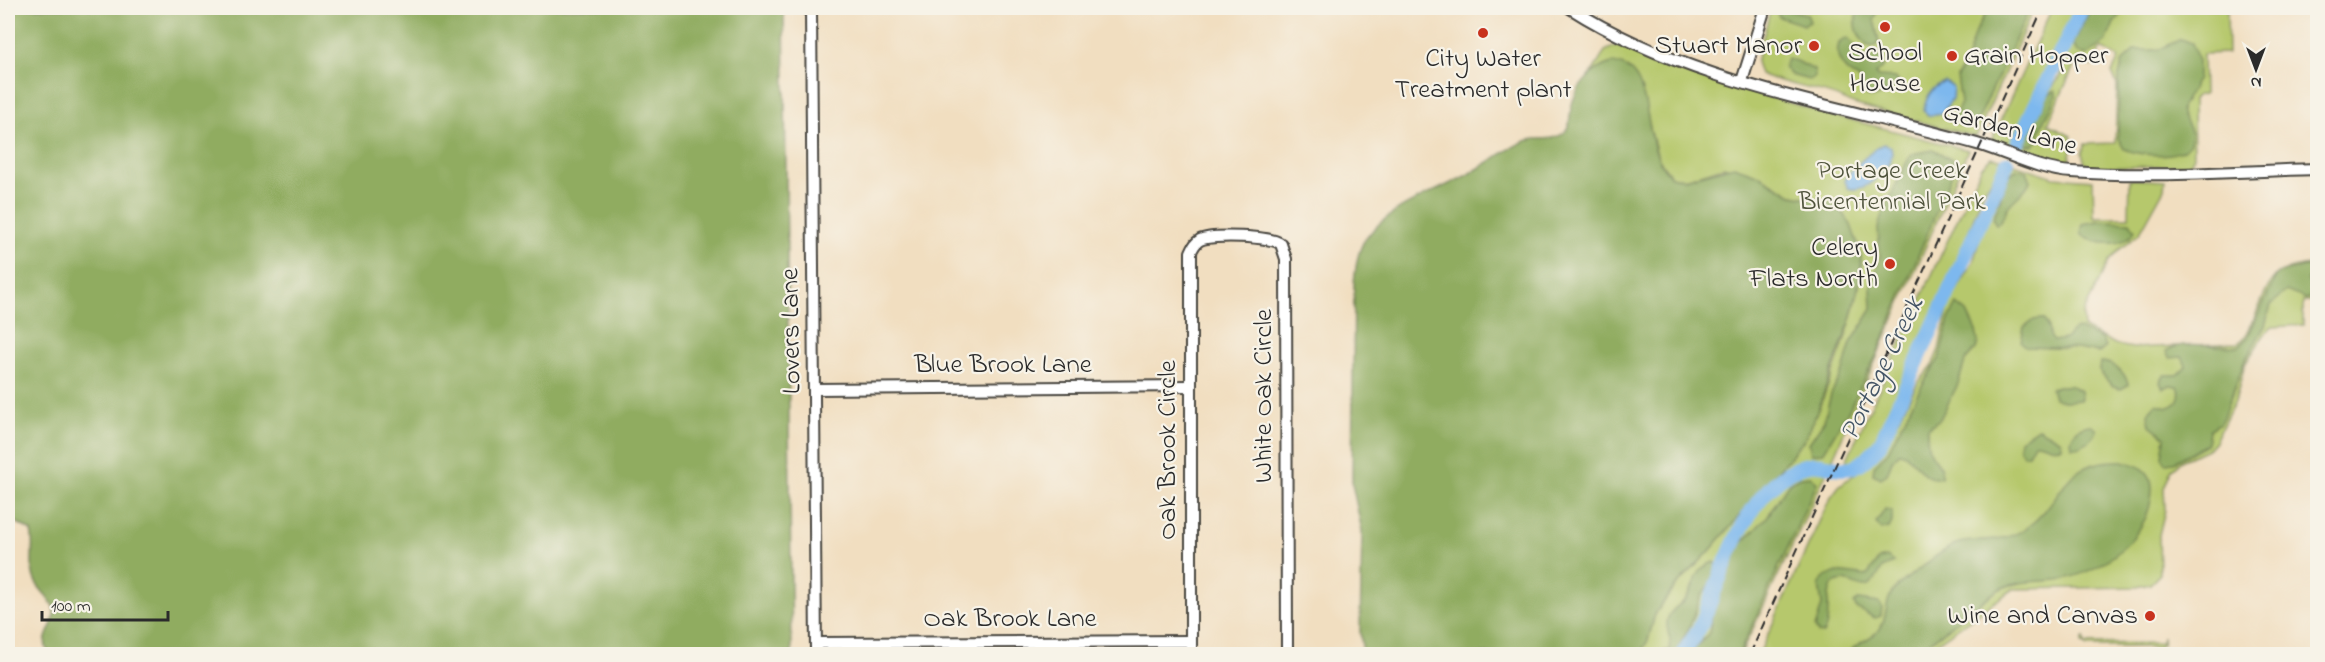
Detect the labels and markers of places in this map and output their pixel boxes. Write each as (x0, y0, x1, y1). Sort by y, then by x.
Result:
marker: School House (1878, 20, 1892, 34)
marker: City Water Treatment plant (1476, 26, 1490, 40)
place label: Stuart Manor (1655, 27, 1803, 66)
place label: School House (1848, 34, 1922, 104)
place label: Grain Hopper (1964, 37, 2109, 76)
marker: Stuart Manor (1807, 39, 1821, 53)
place label: City Water Treatment plant (1394, 40, 1572, 110)
marker: Grain Hopper (1945, 49, 1959, 63)
place label: Celery Flats North (1748, 229, 1878, 299)
marker: Celery Flats North (1883, 257, 1897, 271)
place label: Wine and Canvas (1947, 597, 2138, 636)
marker: Wine and Canvas (2143, 609, 2157, 623)

